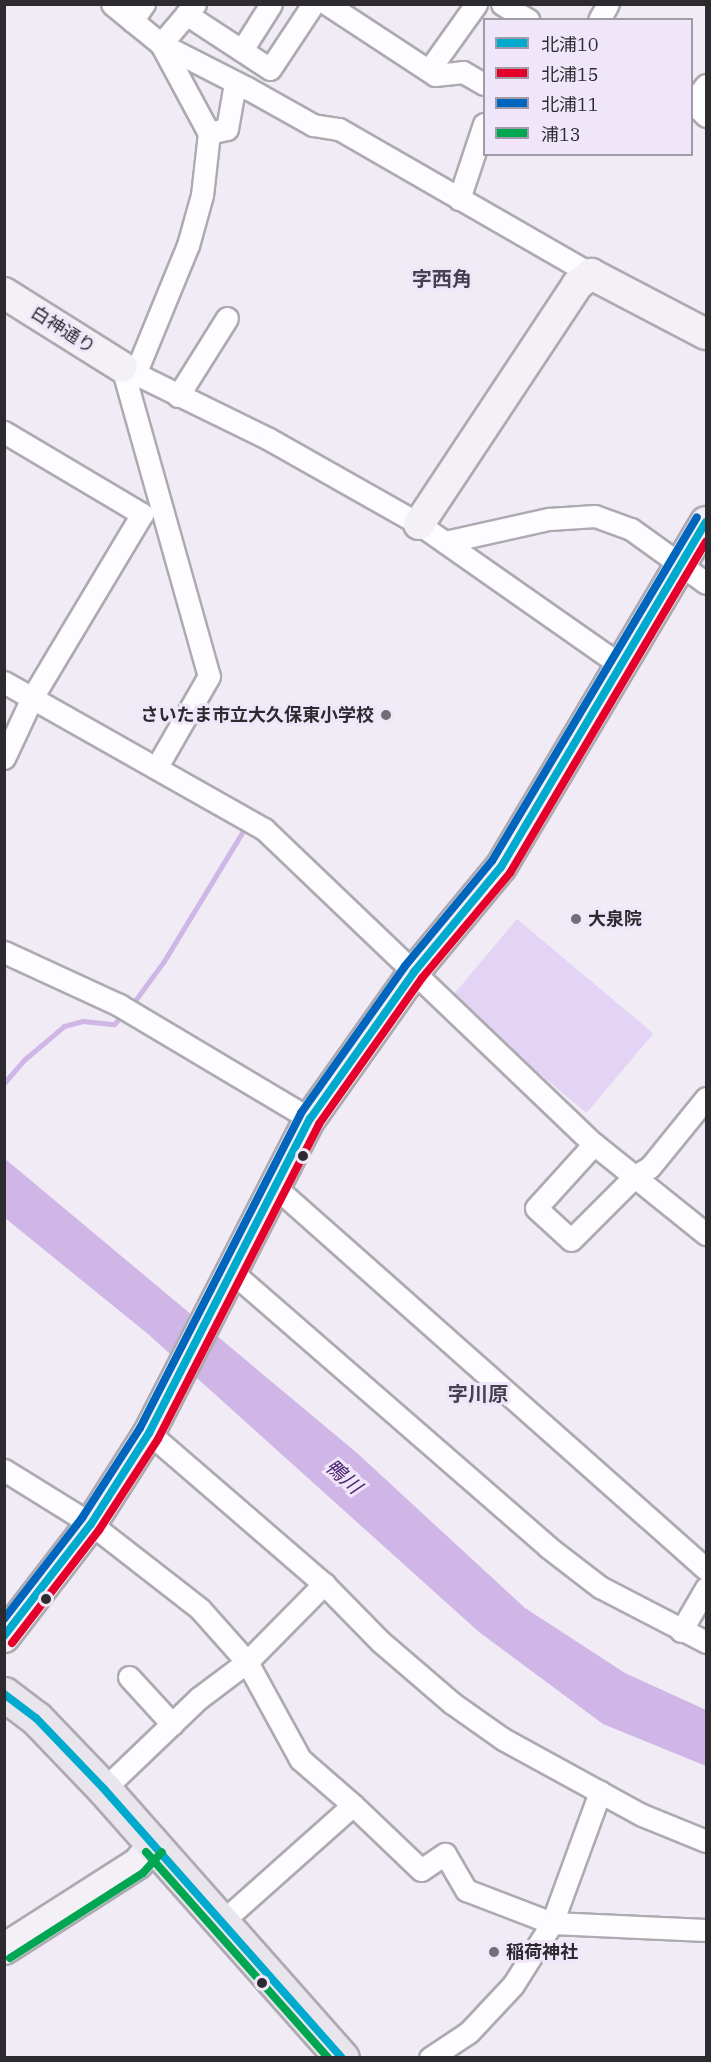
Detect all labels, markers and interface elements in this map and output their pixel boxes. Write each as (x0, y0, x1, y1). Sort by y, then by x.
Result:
legend (483, 18, 693, 156)
text: 北浦10 (541, 33, 599, 56)
text: 北浦15 (541, 63, 599, 86)
text: 北浦11 (541, 93, 599, 116)
text: 浦13 (541, 123, 581, 146)
district label: 字西角 (412, 266, 472, 290)
street label: 白神通り (27, 302, 99, 358)
place label: さいたま市立大久保東小学校 (140, 704, 374, 726)
marker: さいたま市立大久保東小学校 (379, 708, 393, 722)
place label: 大泉院 (588, 908, 642, 930)
marker: 大泉院 (569, 912, 583, 926)
unlabelled marker (297, 1150, 309, 1162)
district label: 字川原 (448, 1381, 508, 1405)
water label: 鴨川 (321, 1454, 367, 1498)
unlabelled marker (40, 1593, 52, 1605)
place label: 稲荷神社 (506, 1941, 578, 1963)
marker: 稲荷神社 (487, 1945, 501, 1959)
unlabelled marker (256, 1977, 268, 1989)

